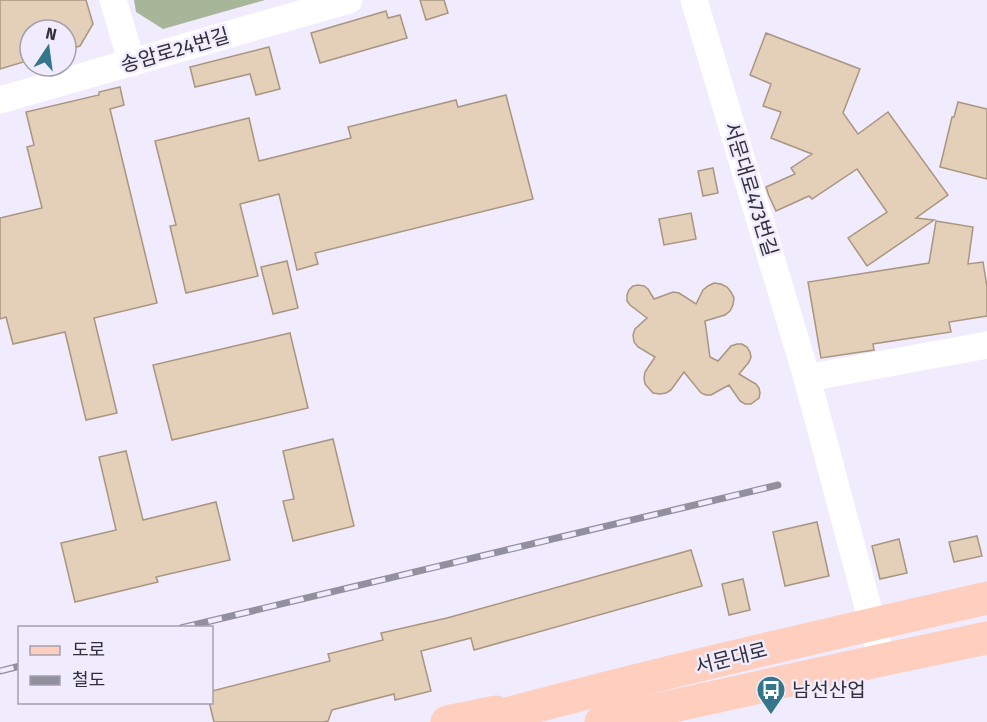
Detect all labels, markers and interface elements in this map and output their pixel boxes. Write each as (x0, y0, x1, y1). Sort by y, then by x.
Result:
north arrow (18, 18, 78, 78)
text: N (44, 23, 59, 44)
street label: 송암로24번길 (118, 23, 232, 77)
street label: 서문대로473번길 (719, 119, 783, 259)
legend (18, 626, 213, 704)
street label: 서문대로 (692, 637, 770, 679)
text: 도로 (72, 639, 105, 661)
text: 철도 (72, 669, 105, 691)
bus stop icon: 남선산업 (755, 674, 787, 716)
place label: 남선산업 (792, 678, 866, 702)

